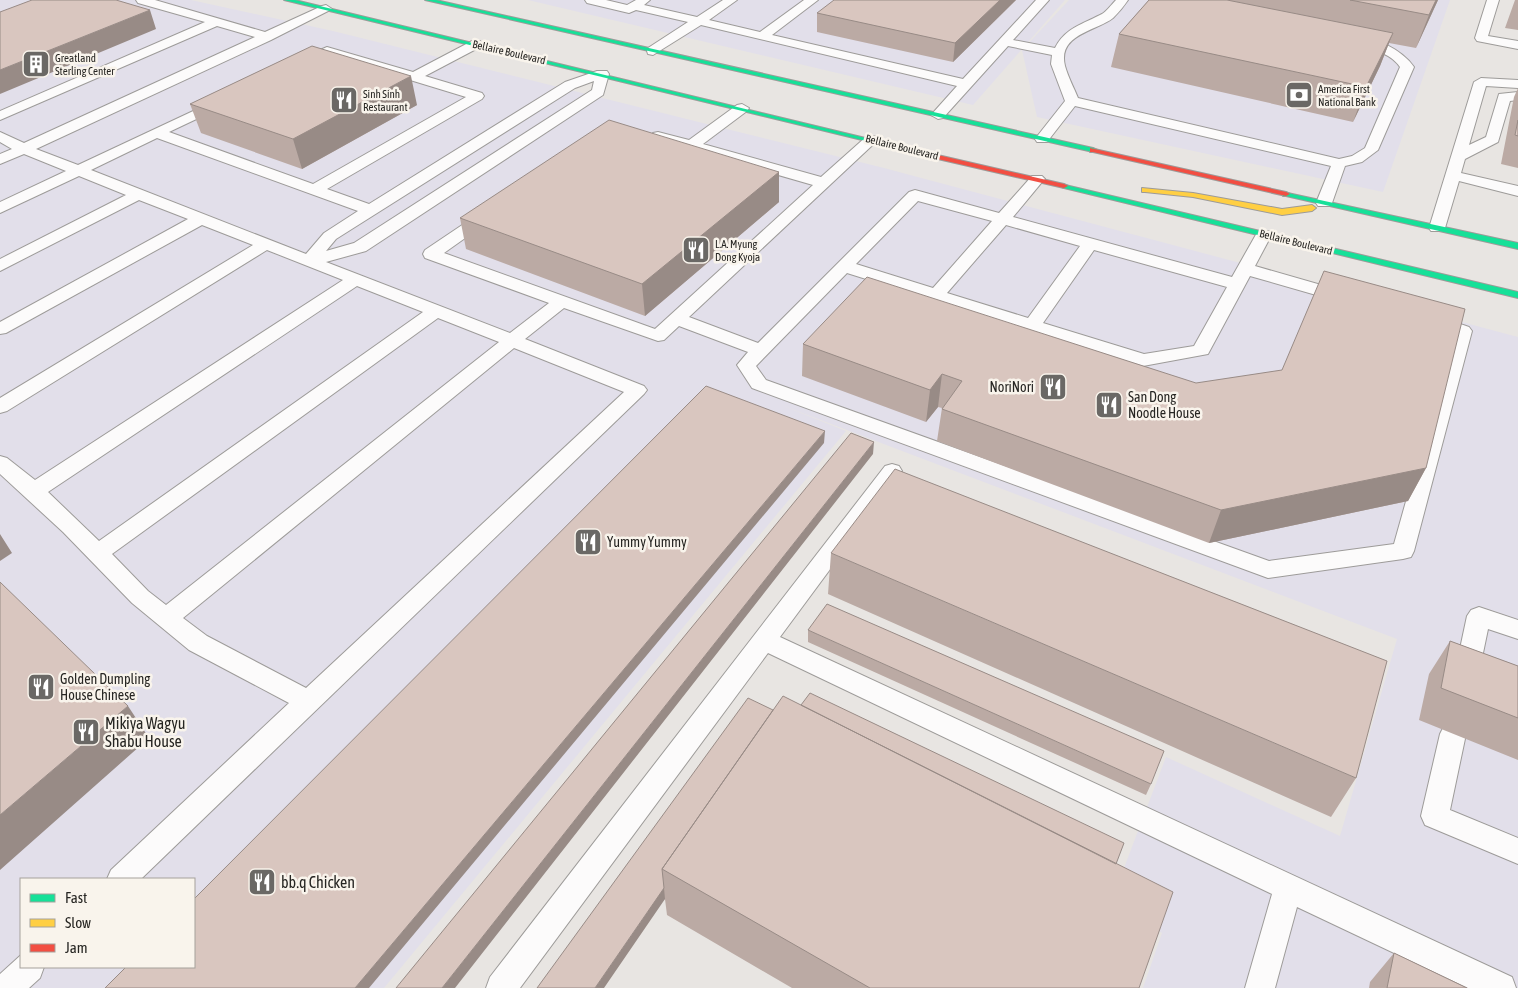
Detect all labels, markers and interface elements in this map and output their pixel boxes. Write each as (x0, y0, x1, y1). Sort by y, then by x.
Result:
street label: Bellaire Boulevard (471, 38, 547, 66)
building icon: Greatland Sterling Center (21, 49, 51, 79)
place label: Greatland Sterling Center (55, 52, 115, 77)
bank icon: America First National Bank (1284, 80, 1314, 110)
place label: America First National Bank (1318, 83, 1376, 108)
restaurant icon: Sinh Sinh Restaurant (329, 85, 359, 115)
place label: Sinh Sinh Restaurant (363, 88, 408, 113)
street label: Bellaire Boulevard (864, 132, 940, 162)
street label: Bellaire Boulevard (1258, 227, 1334, 257)
restaurant icon: L.A. Myung Dong Kyoja (681, 235, 711, 265)
place label: L.A. Myung Dong Kyoja (715, 238, 760, 263)
restaurant icon: NoriNori (1038, 372, 1068, 402)
place label: NoriNori (990, 379, 1034, 395)
place label: San Dong Noodle House (1128, 389, 1201, 421)
restaurant icon: San Dong Noodle House (1094, 390, 1124, 420)
restaurant icon: Yummy Yummy (573, 527, 603, 557)
place label: Yummy Yummy (607, 534, 687, 550)
place label: Golden Dumpling House Chinese (60, 671, 150, 703)
restaurant icon: Golden Dumpling House Chinese (26, 672, 56, 702)
place label: Mikiya Wagyu Shabu House (105, 714, 185, 750)
restaurant icon: Mikiya Wagyu Shabu House (71, 717, 101, 747)
restaurant icon: bb.q Chicken (247, 867, 277, 897)
place label: bb.q Chicken (281, 873, 355, 892)
legend (20, 878, 195, 968)
text: Fast (65, 889, 87, 906)
text: Slow (65, 914, 91, 931)
text: Jam (65, 939, 88, 956)

